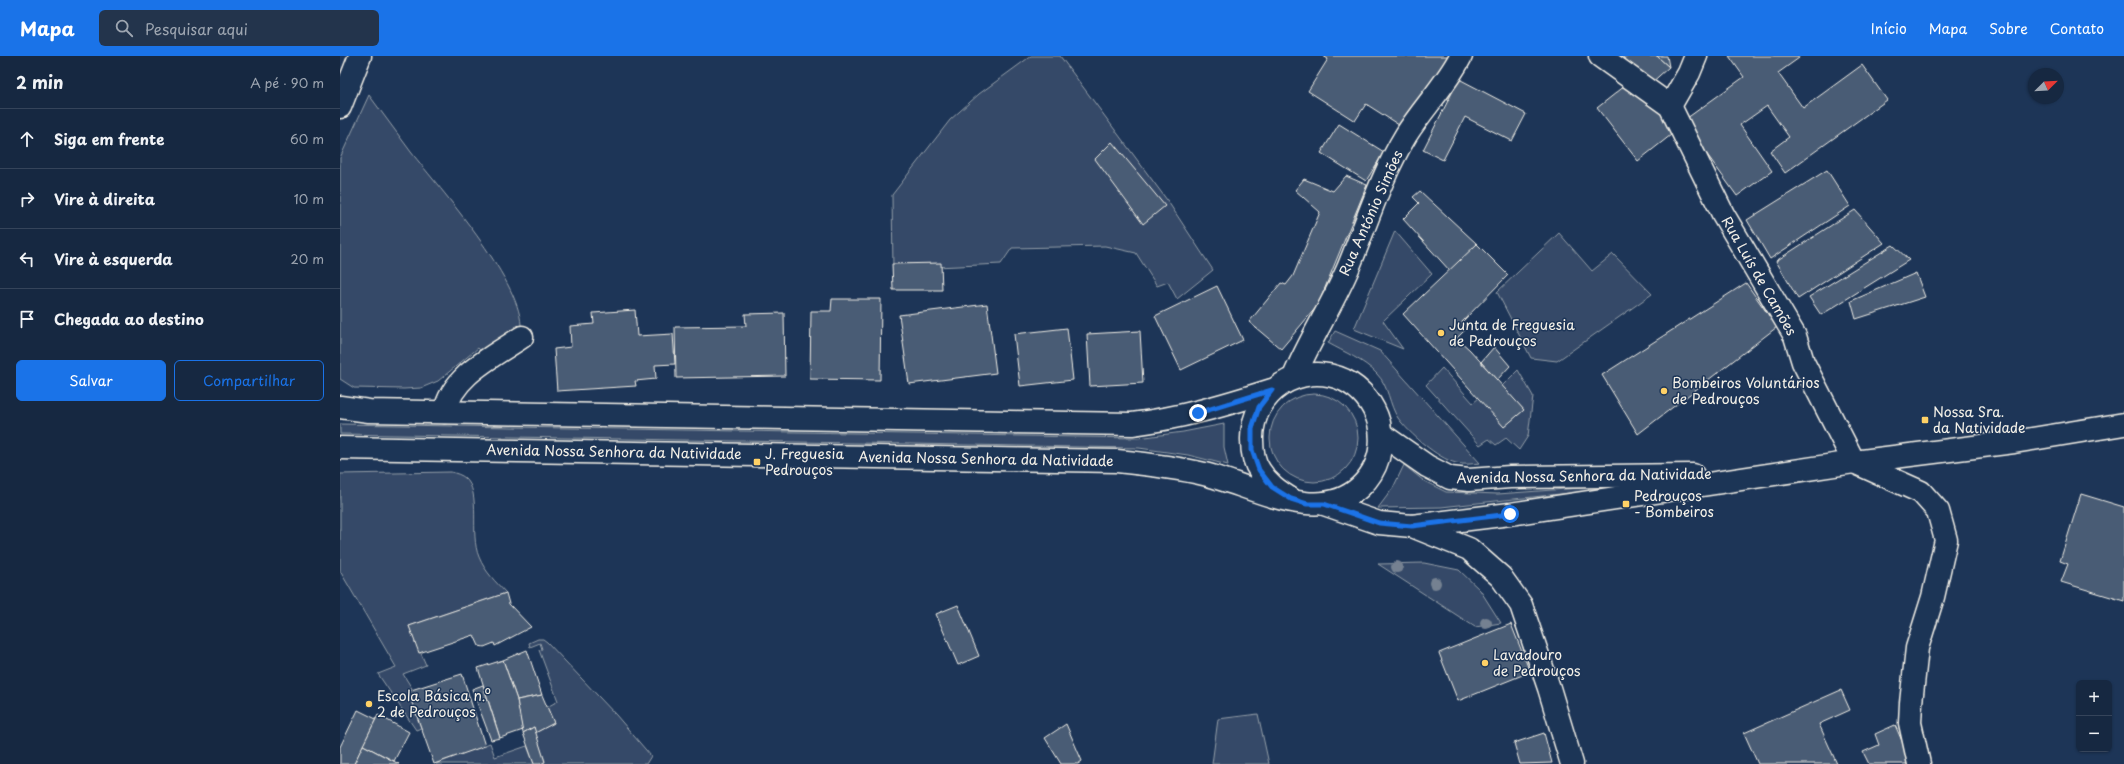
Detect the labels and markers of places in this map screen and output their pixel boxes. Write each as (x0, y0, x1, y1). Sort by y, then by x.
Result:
place label: Junta de Freguesia de Pedrouços (1449, 314, 1575, 351)
marker: Junta de Freguesia de Pedrouços (1436, 328, 1446, 338)
place label: Bombeiros Voluntários de Pedrouços (1672, 372, 1820, 409)
marker: Bombeiros Voluntários de Pedrouços (1659, 386, 1669, 396)
place label: Nossa Sra. da Natividade (1933, 401, 2026, 438)
marker: Nossa Sra. da Natividade (1920, 415, 1930, 425)
place label: J. Freguesia Pedrouços (765, 443, 844, 480)
marker: J. Freguesia Pedrouços (752, 457, 762, 467)
place label: Pedrouços - Bombeiros (1634, 485, 1714, 522)
marker: Pedrouços - Bombeiros (1621, 499, 1631, 509)
place label: Lavadouro de Pedrouços (1493, 644, 1581, 681)
marker: Lavadouro de Pedrouços (1480, 658, 1490, 668)
place label: Escola Básica n.º 2 de Pedrouços (377, 685, 491, 722)
marker: Escola Básica n.º 2 de Pedrouços (364, 699, 374, 709)

